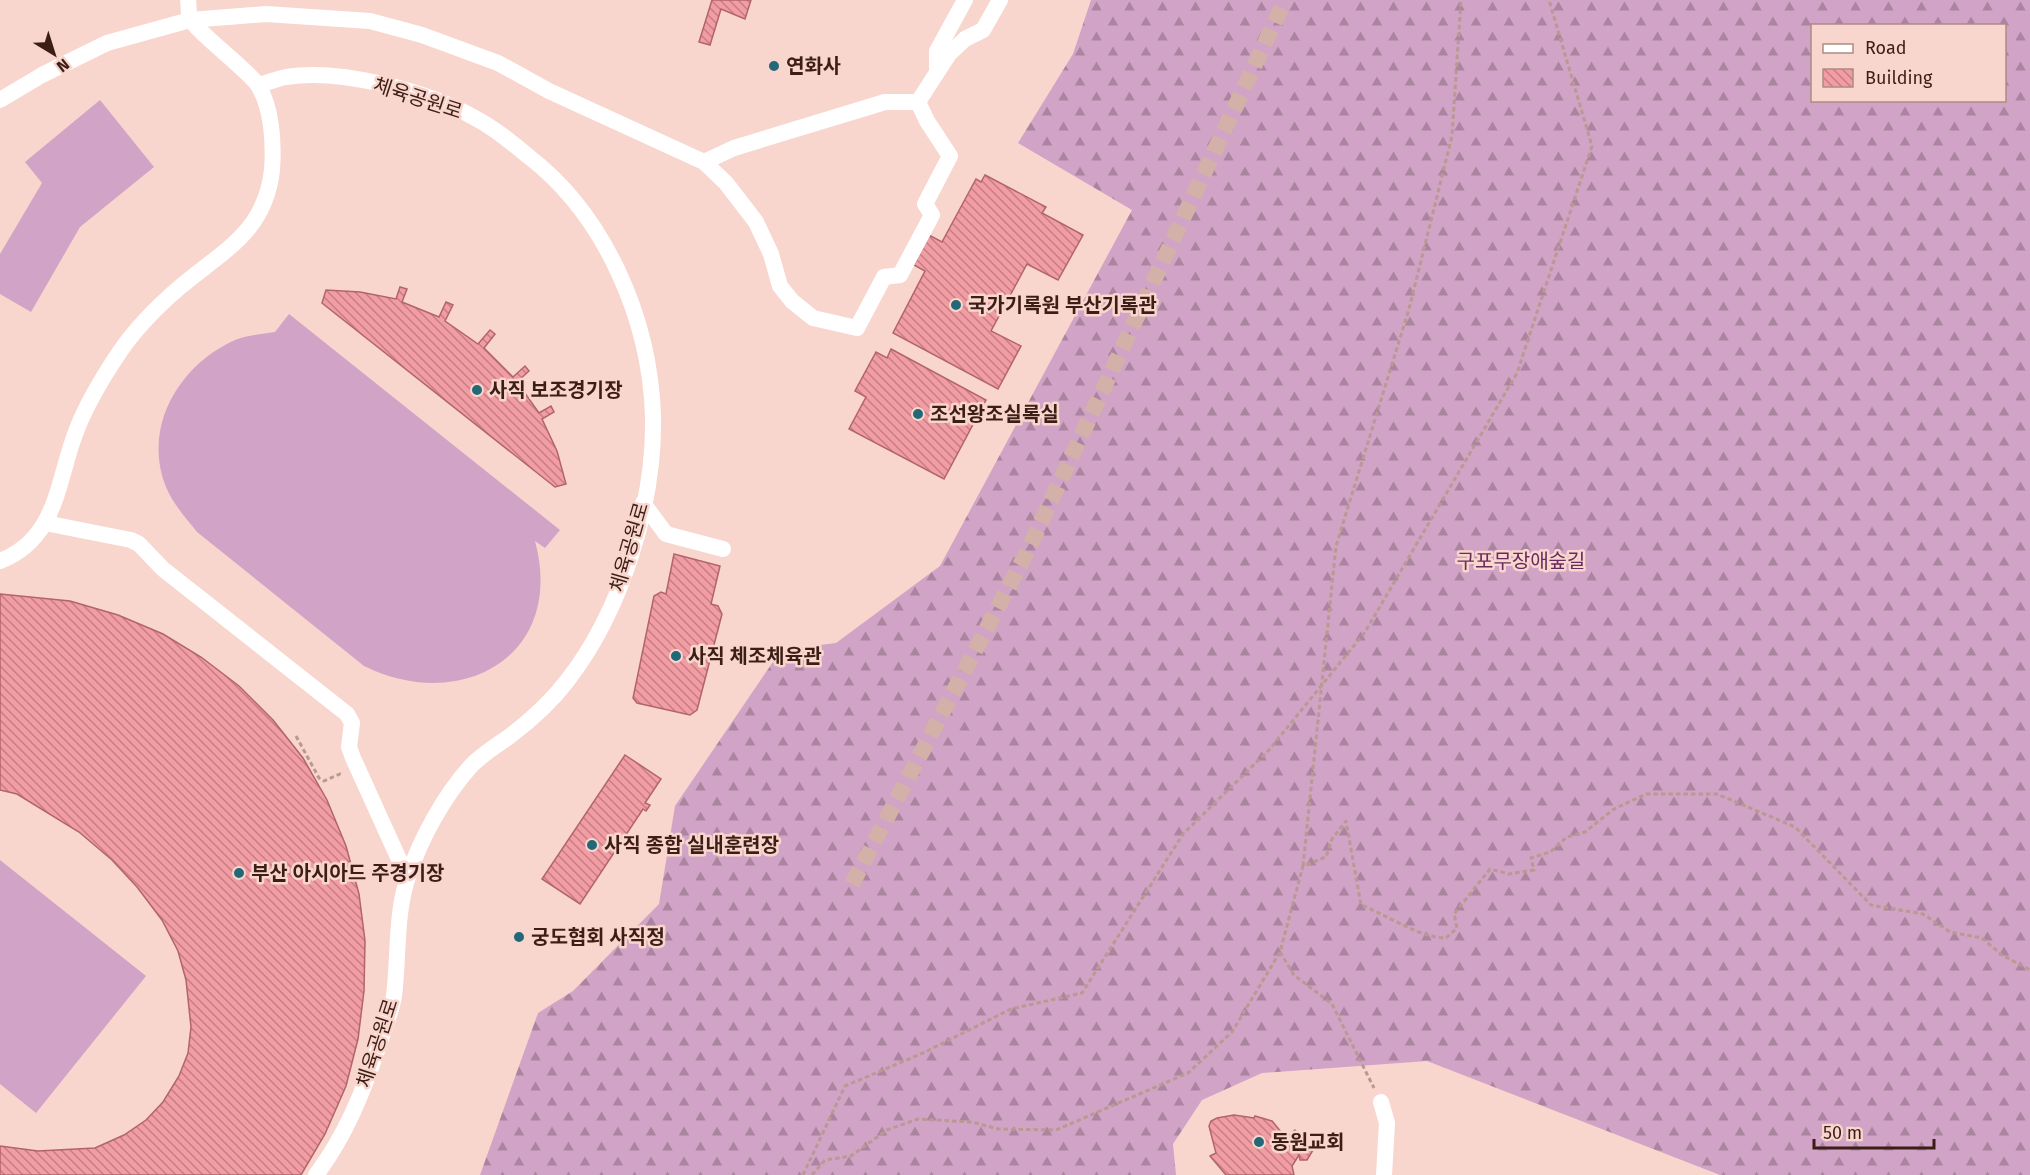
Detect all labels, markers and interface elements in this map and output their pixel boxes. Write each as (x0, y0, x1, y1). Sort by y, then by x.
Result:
north arrow (24, 24, 84, 84)
legend (1811, 24, 2006, 102)
text: Road (1865, 37, 1907, 59)
place label: 연화사 (786, 54, 841, 78)
text: N (53, 55, 73, 76)
marker: 연화사 (767, 59, 781, 73)
text: Building (1865, 67, 1933, 89)
street label: 체육공원로 (371, 72, 465, 124)
place label: 국가기록원 부산기록관 (968, 293, 1157, 317)
marker: 국가기록원 부산기록관 (949, 298, 963, 312)
place label: 사직 보조경기장 (489, 378, 623, 402)
marker: 사직 보조경기장 (470, 383, 484, 397)
place label: 조선왕조실록실 (930, 402, 1059, 426)
marker: 조선왕조실록실 (911, 407, 925, 421)
street label: 체육공원로 (605, 499, 653, 595)
park label: 구포무장애숲길 (1457, 549, 1585, 573)
place label: 사직 체조체육관 (688, 644, 822, 668)
marker: 사직 체조체육관 (669, 649, 683, 663)
place label: 사직 종합 실내훈련장 (604, 833, 779, 857)
marker: 사직 종합 실내훈련장 (585, 838, 599, 852)
place label: 부산 아시아드 주경기장 (251, 861, 444, 885)
marker: 부산 아시아드 주경기장 (232, 866, 246, 880)
place label: 궁도협회 사직정 (531, 925, 665, 949)
marker: 궁도협회 사직정 (512, 930, 526, 944)
street label: 체육공원로 (351, 996, 403, 1090)
scale bar (1814, 1112, 1934, 1150)
text: 50 m (1823, 1122, 1862, 1144)
place label: 동원교회 (1271, 1130, 1345, 1154)
marker: 동원교회 (1252, 1135, 1266, 1149)

